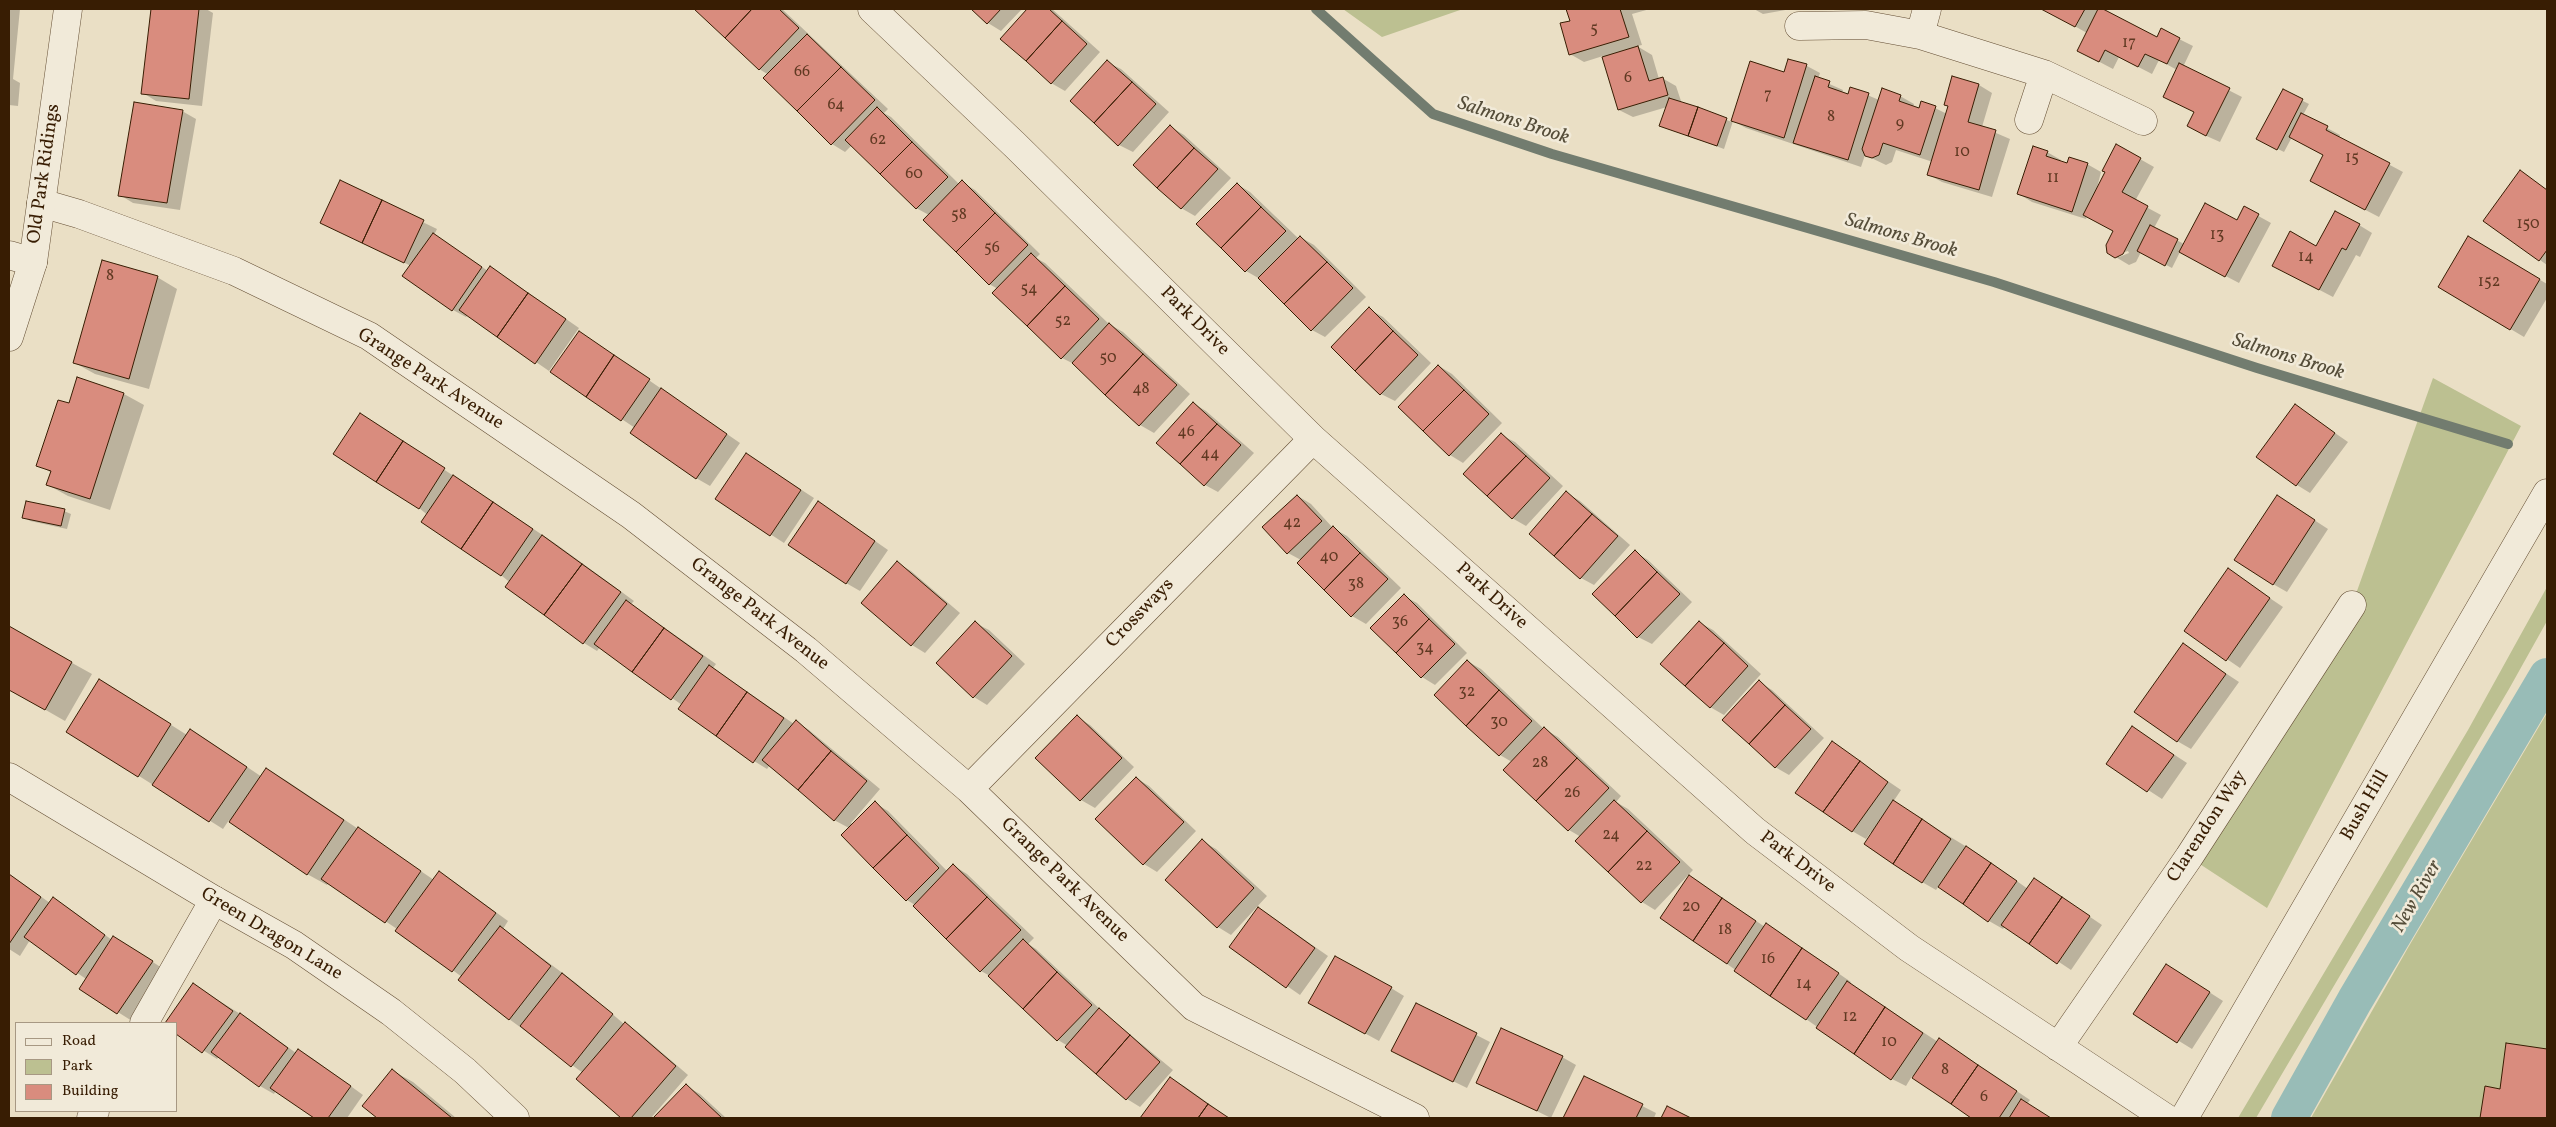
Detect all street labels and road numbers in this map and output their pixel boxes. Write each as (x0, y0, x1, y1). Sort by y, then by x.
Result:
street label: Old Park Ridings (24, 103, 66, 245)
street label: Park Drive (1154, 282, 1234, 362)
street label: Grange Park Avenue (353, 324, 507, 436)
street label: Grange Park Avenue (685, 554, 833, 676)
street label: Park Drive (1450, 559, 1532, 635)
street label: Crossways (1102, 574, 1180, 654)
street label: Clarendon Way (2163, 767, 2253, 887)
street label: Bush Hill (2337, 767, 2395, 845)
street label: Grange Park Avenue (995, 814, 1133, 948)
street label: Park Drive (1755, 827, 1839, 899)
street label: Green Dragon Lane (196, 884, 346, 986)

